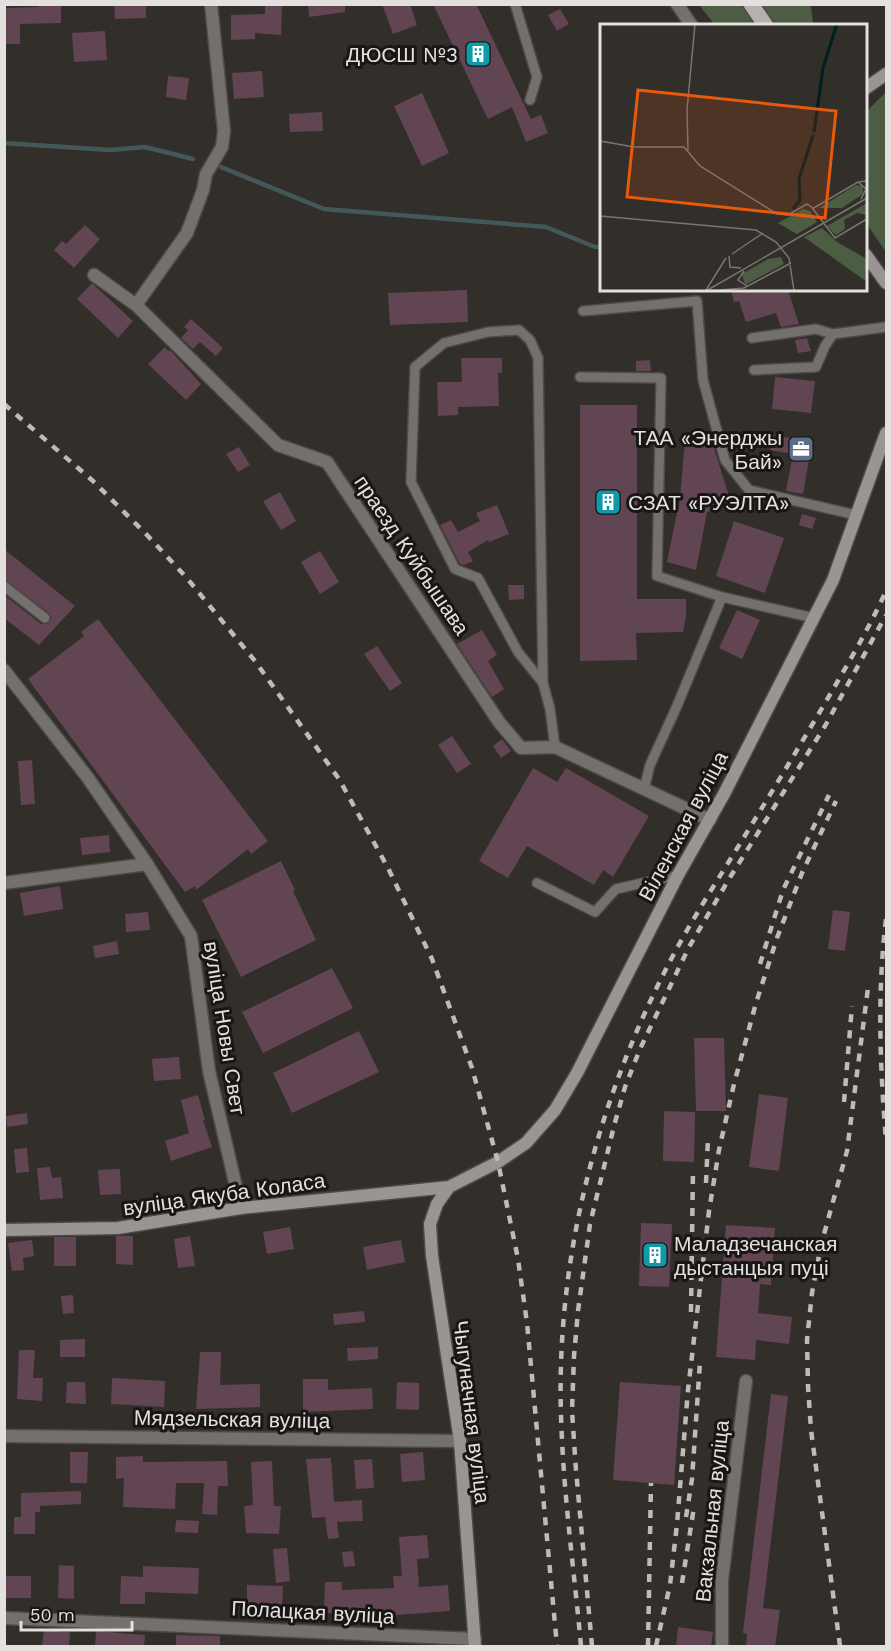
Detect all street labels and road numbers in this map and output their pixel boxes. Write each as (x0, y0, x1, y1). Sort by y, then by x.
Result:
street label: праезд Куйбышава (349, 470, 475, 640)
street label: Віленская вуліца (633, 747, 733, 905)
street label: вуліца Новы Свет (199, 939, 251, 1117)
street label: вуліца Якуба Коласа (121, 1167, 327, 1221)
street label: Чыгуначная вуліца (448, 1319, 496, 1505)
street label: Мядзельская вуліца (134, 1405, 331, 1433)
street label: Вакзальная вуліца (690, 1418, 734, 1603)
street label: Полацкая вуліца (231, 1595, 396, 1629)

